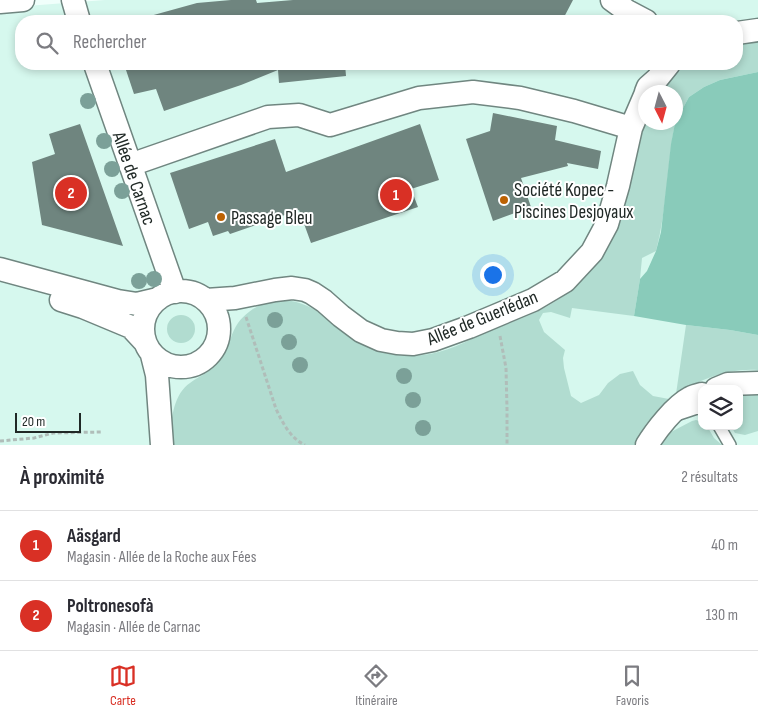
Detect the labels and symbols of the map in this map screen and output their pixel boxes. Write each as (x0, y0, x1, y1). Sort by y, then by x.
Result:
north arrow (638, 85, 683, 130)
street label: Allée de Carnac (107, 128, 160, 228)
pin: 2 (55, 174, 87, 212)
pin: 1 (380, 176, 412, 214)
place label: Société Kopec - Piscines Desjoyaux (514, 179, 634, 224)
marker: Société Kopec - Piscines Desjoyaux (498, 194, 510, 206)
place label: Passage Bleu (231, 207, 313, 230)
marker: Passage Bleu (215, 211, 227, 223)
your location (480, 262, 506, 288)
street label: Allée de Guerlédan (423, 286, 541, 351)
scale bar (15, 410, 81, 433)

